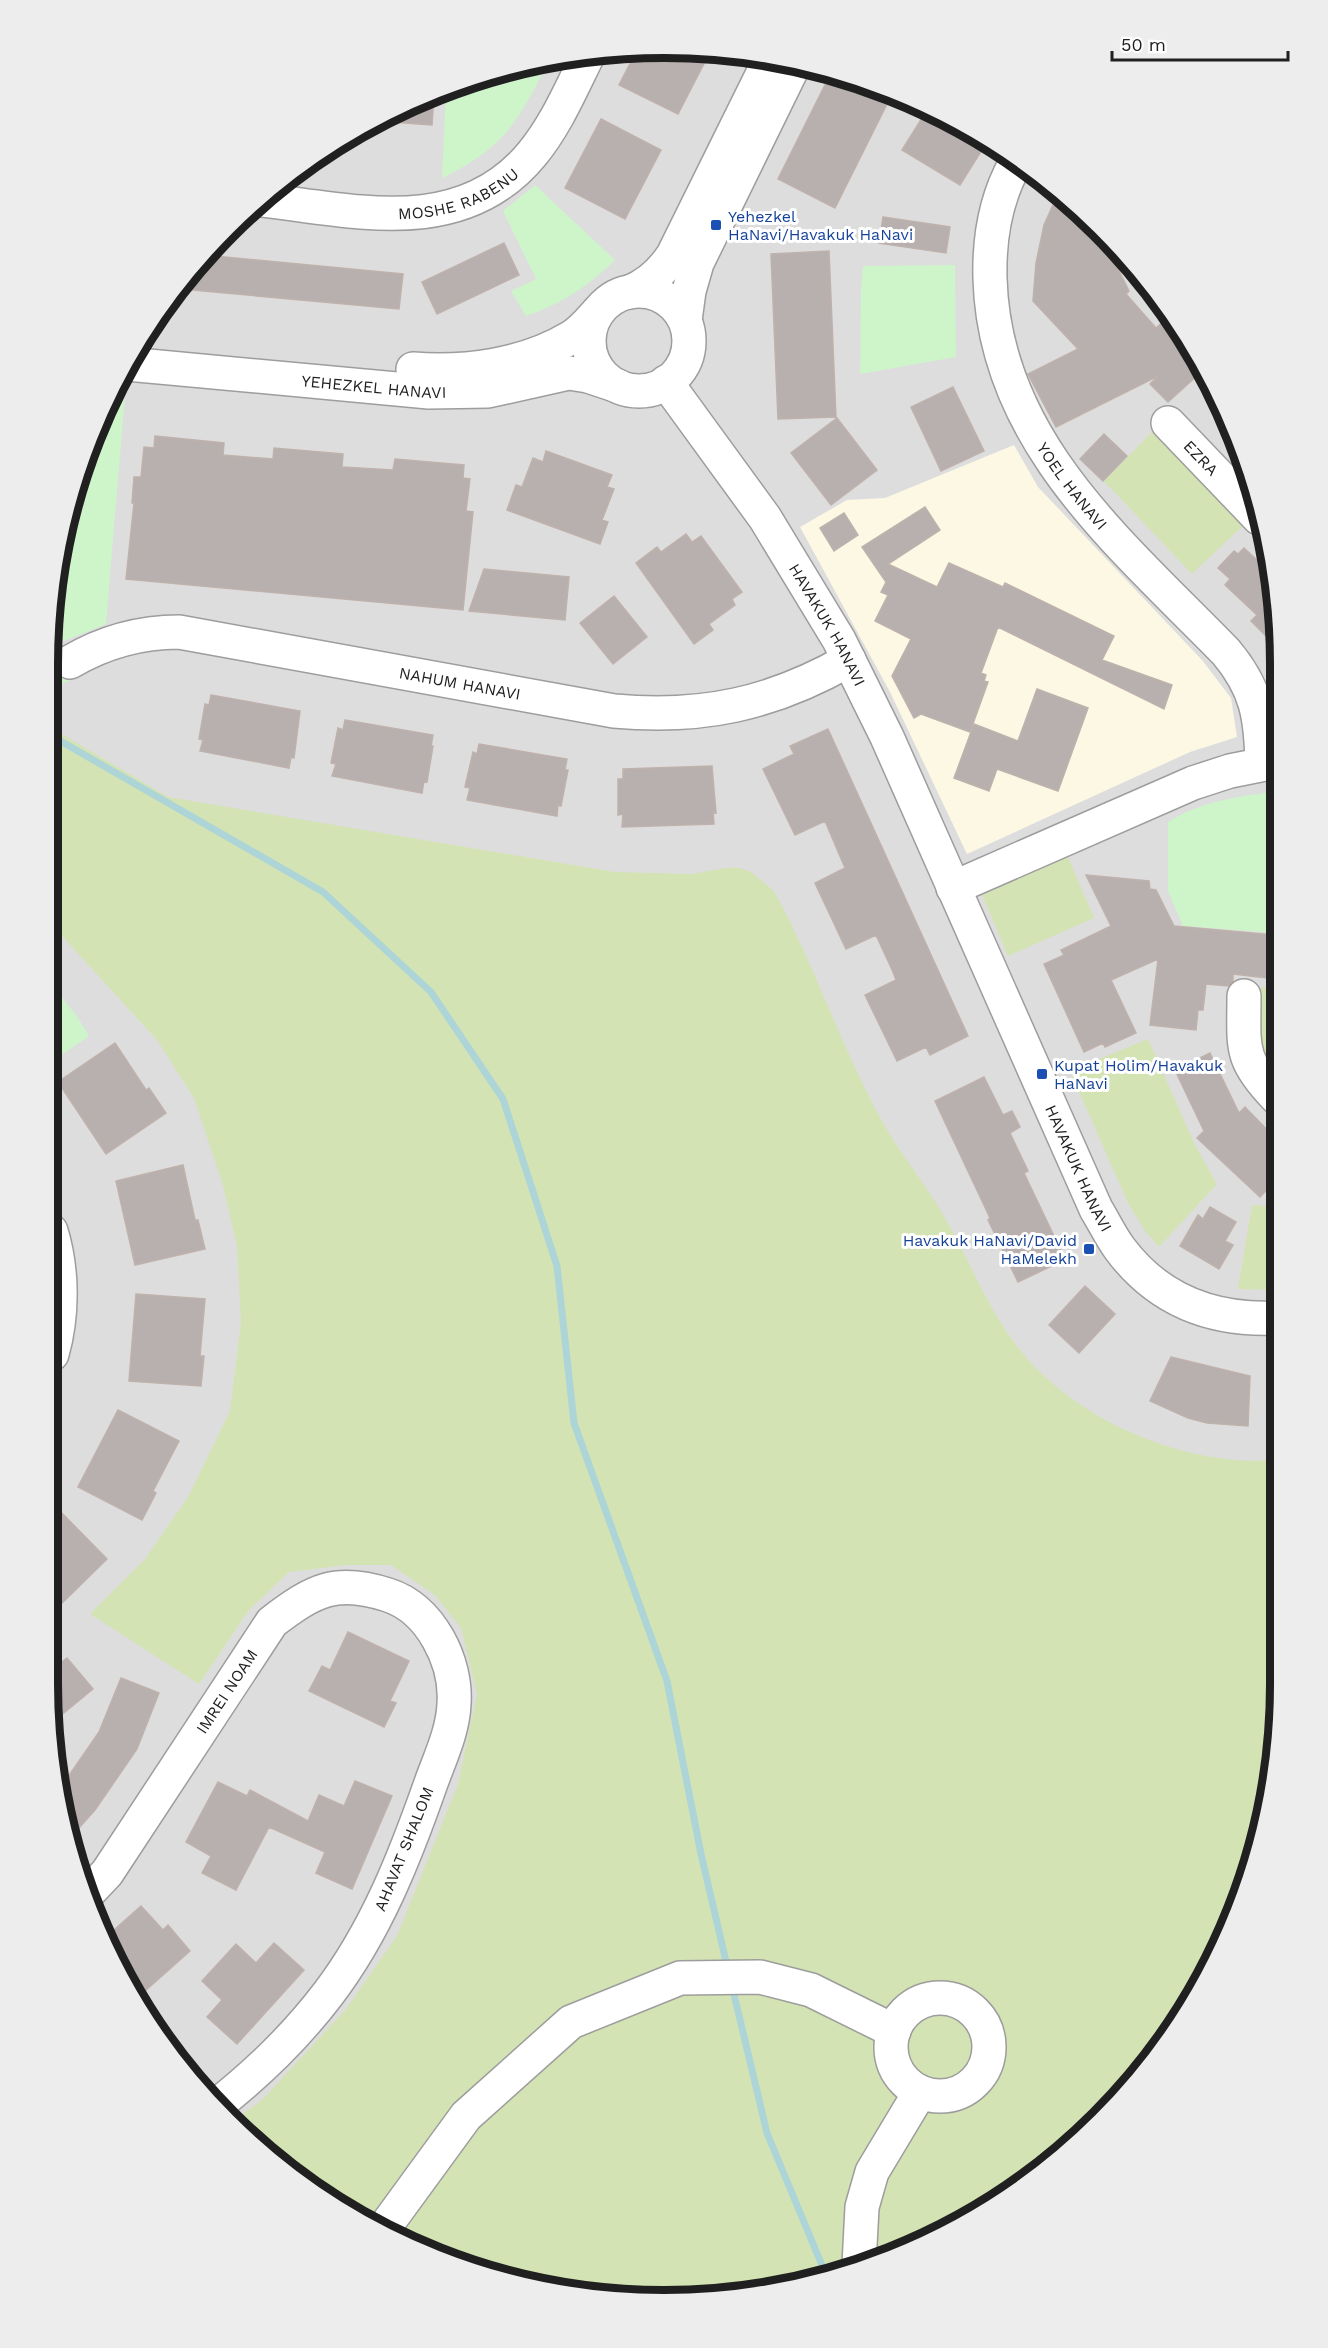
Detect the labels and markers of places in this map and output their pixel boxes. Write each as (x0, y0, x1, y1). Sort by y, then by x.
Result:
place label: Yehezkel HaNavi/Havakuk HaNavi (728, 207, 913, 244)
marker: Yehezkel HaNavi/Havakuk HaNavi (709, 218, 723, 232)
place label: Kupat Holim/Havakuk HaNavi (1054, 1056, 1223, 1093)
marker: Kupat Holim/Havakuk HaNavi (1035, 1067, 1049, 1081)
place label: Havakuk HaNavi/David HaMelekh (903, 1231, 1077, 1268)
marker: Havakuk HaNavi/David HaMelekh (1082, 1242, 1096, 1256)

